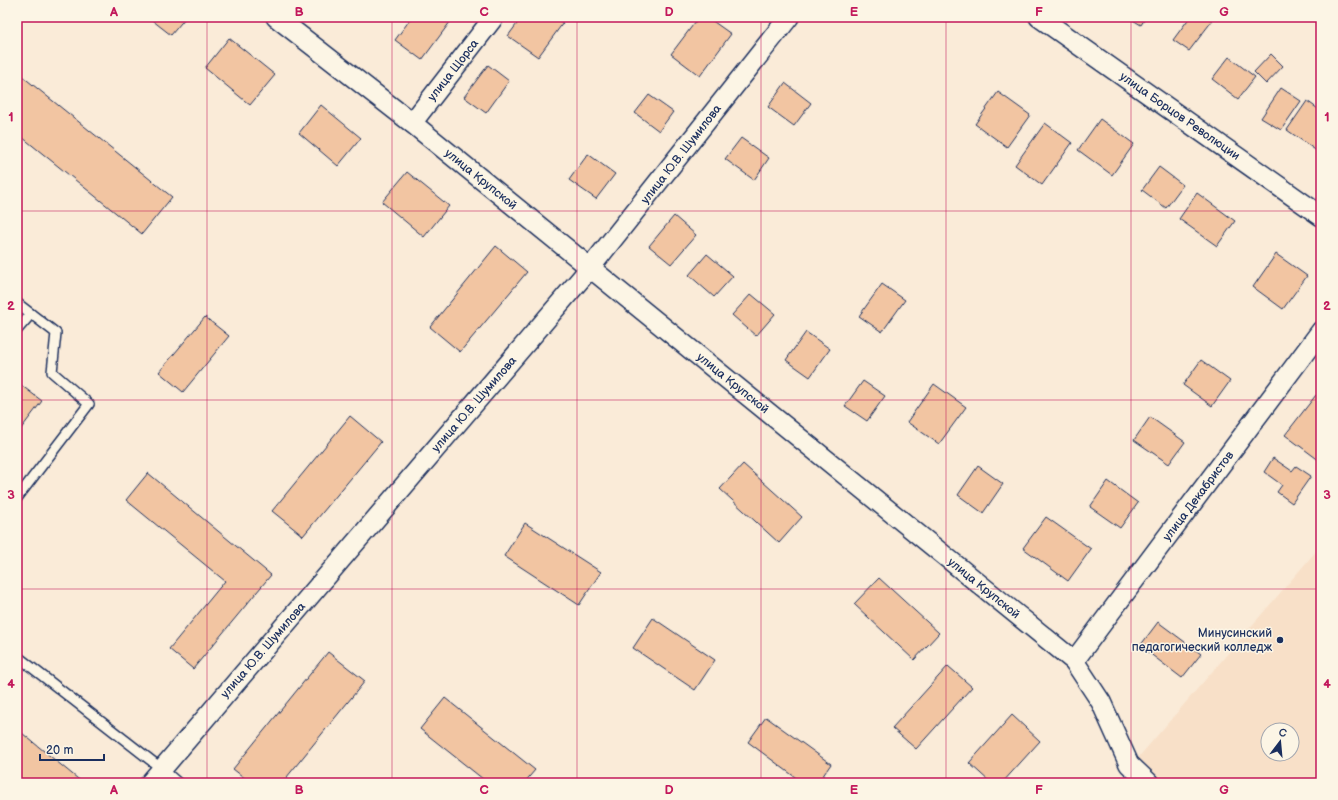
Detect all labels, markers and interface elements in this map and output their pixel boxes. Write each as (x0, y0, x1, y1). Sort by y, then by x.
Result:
text: A (109, 4, 118, 20)
text: B (294, 4, 304, 20)
text: C (479, 4, 489, 20)
text: D (664, 4, 674, 20)
text: E (850, 4, 859, 20)
text: F (1035, 4, 1043, 20)
text: G (1219, 4, 1229, 20)
street label: улица Щорса (425, 36, 482, 104)
street label: улица Борцов Революции (1117, 69, 1243, 164)
street label: улица Ю.В. Шумилова (638, 102, 725, 207)
text: 1 (8, 109, 14, 125)
text: 1 (1324, 109, 1330, 125)
street label: улица Крупской (442, 146, 520, 213)
text: 2 (7, 298, 15, 314)
text: 2 (1323, 298, 1331, 314)
street label: улица Крупской (694, 350, 772, 417)
street label: улица Ю.В. Шумилова (429, 353, 520, 455)
street label: улица Декабристов (1160, 448, 1238, 544)
text: 3 (7, 487, 15, 503)
text: 3 (1323, 487, 1331, 503)
street label: улица Крупской (945, 555, 1023, 622)
street label: улица Ю.В. Шумилова (218, 599, 309, 701)
place label: Минусинский педагогический колледж (1132, 626, 1273, 655)
marker: Минусинский педагогический колледж (1275, 635, 1285, 645)
text: 4 (7, 676, 15, 692)
text: 4 (1323, 676, 1331, 692)
north arrow (1260, 722, 1300, 762)
text: С (1277, 726, 1288, 740)
scale bar (40, 736, 104, 762)
text: 20 m (46, 743, 73, 758)
text: A (109, 782, 118, 798)
text: B (294, 782, 304, 798)
text: C (479, 782, 489, 798)
text: D (664, 782, 674, 798)
text: E (850, 782, 859, 798)
text: F (1035, 782, 1043, 798)
text: G (1219, 782, 1229, 798)

